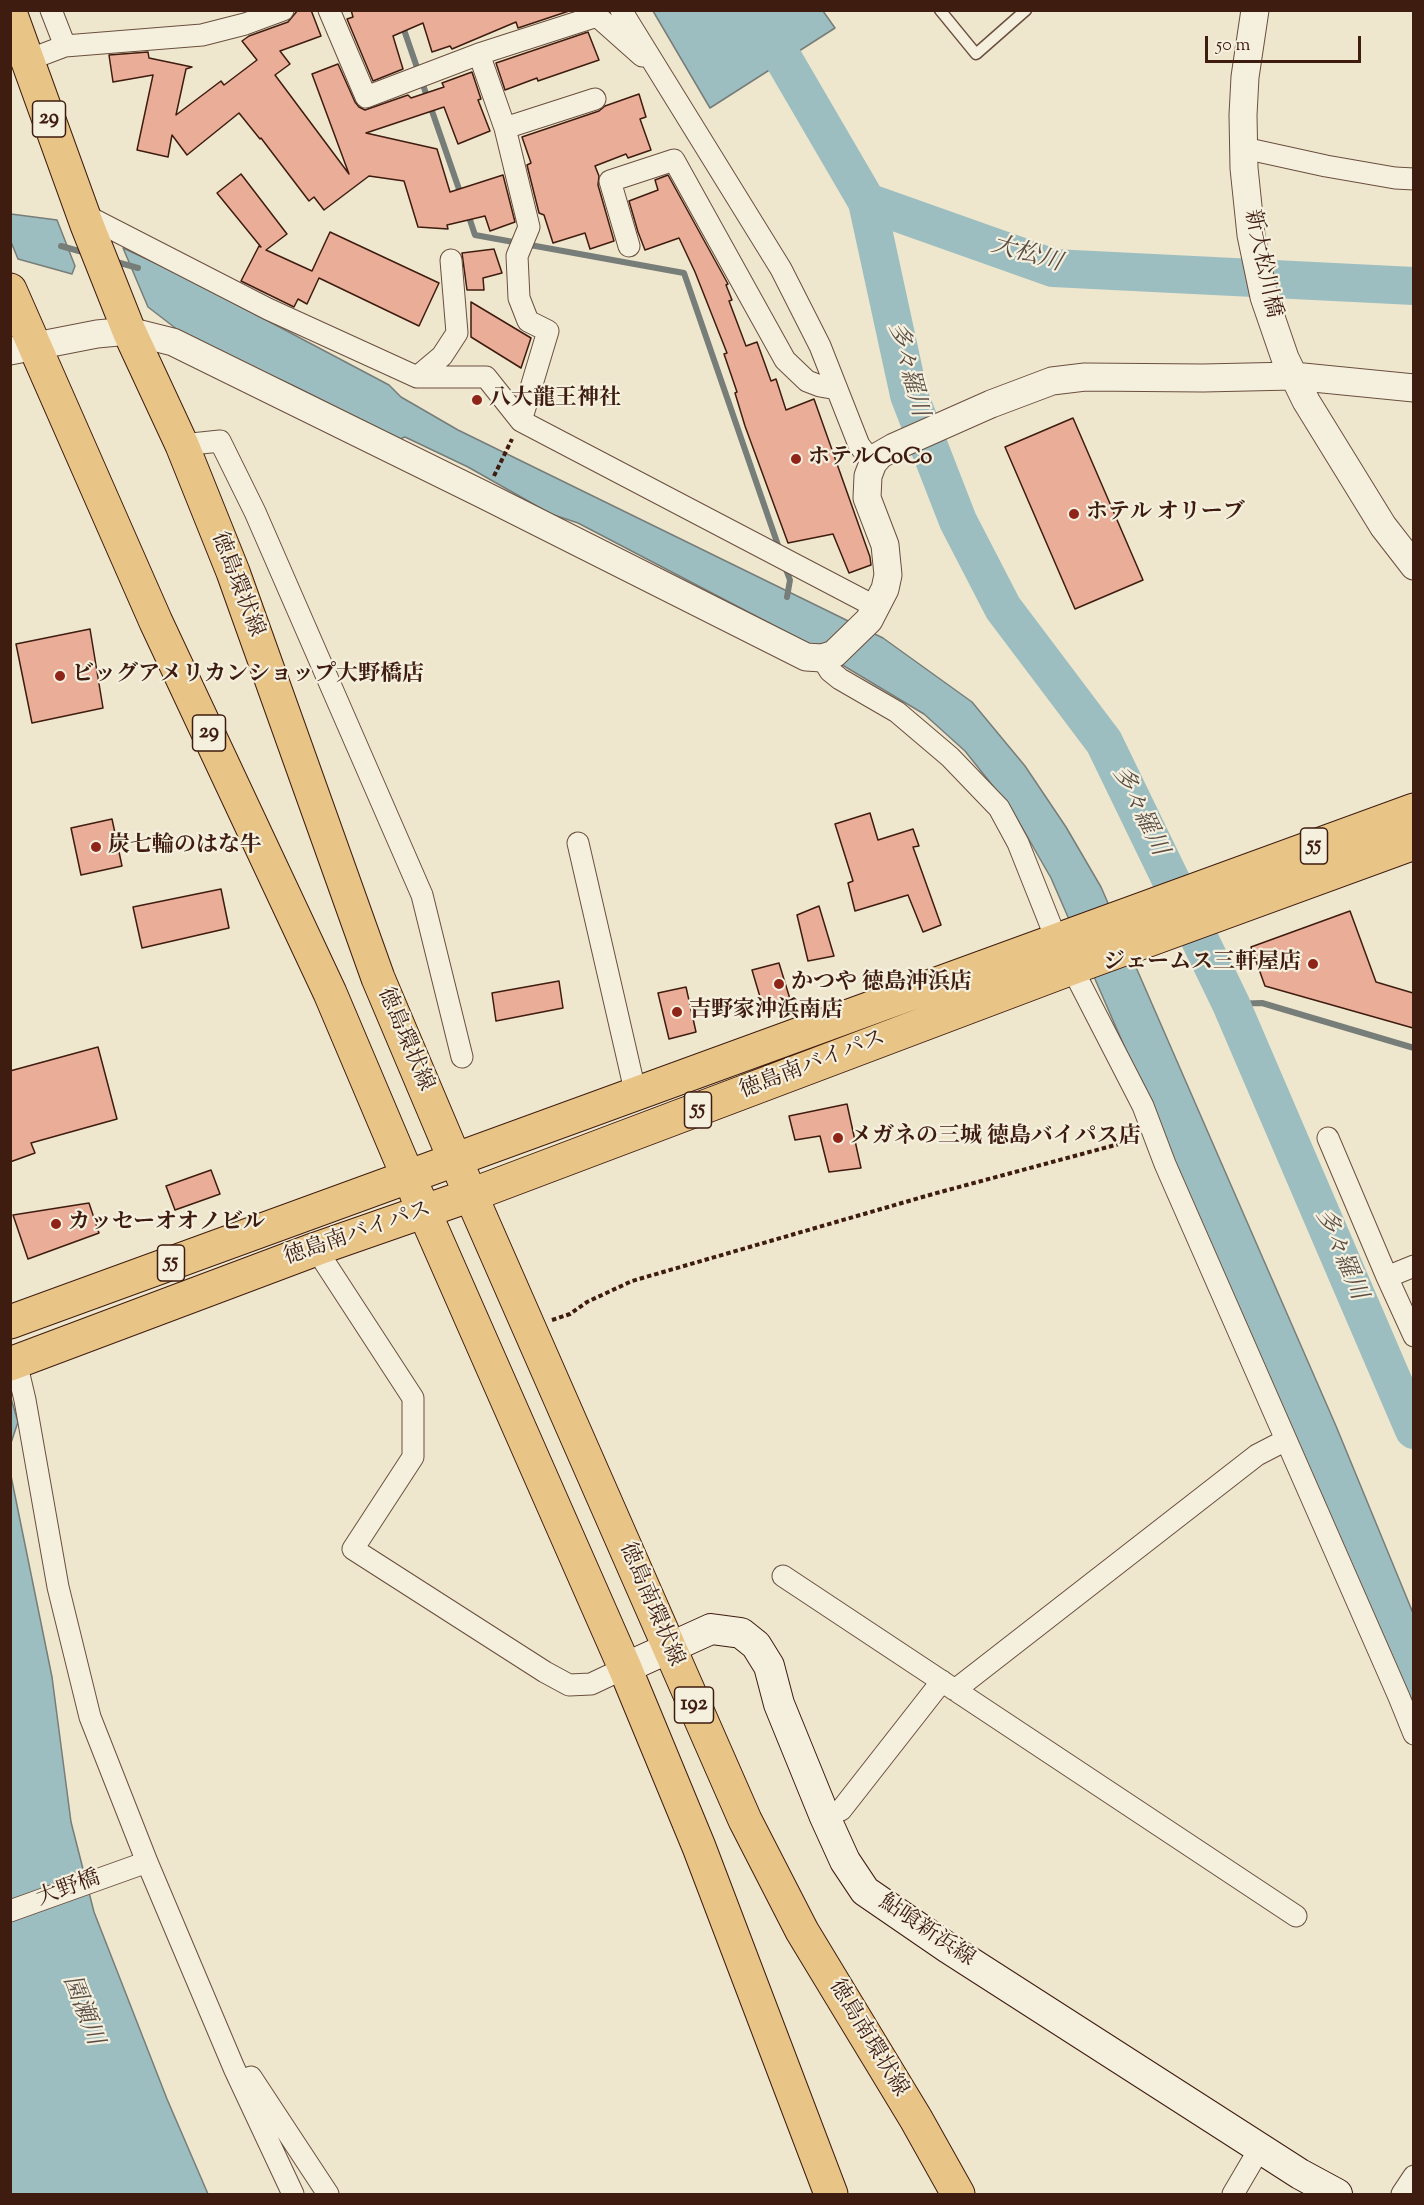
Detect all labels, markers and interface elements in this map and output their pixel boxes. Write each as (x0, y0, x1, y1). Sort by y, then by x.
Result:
scale bar (1208, 24, 1364, 62)
text: 50 m (1216, 33, 1250, 59)
road number: 29 (32, 101, 66, 137)
street label: 新大松川橋 (1237, 207, 1285, 321)
water label: 大松川 (987, 232, 1065, 280)
water label: 多々羅川 (880, 320, 932, 420)
place label: 八大龍王神社 (489, 387, 621, 413)
marker: 八大龍王神社 (470, 393, 484, 407)
place label: ホテルCoCo (808, 446, 932, 472)
marker: ホテルCoCo (789, 452, 803, 466)
place label: ホテル オリーブ (1086, 501, 1245, 527)
marker: ホテル オリーブ (1067, 507, 1081, 521)
street label: 徳島環状線 (204, 529, 268, 641)
place label: ビッグアメリカンショップ大野橋店 (72, 663, 424, 689)
marker: ビッグアメリカンショップ大野橋店 (53, 669, 67, 683)
road number: 29 (192, 715, 226, 751)
water label: 多々羅川 (1104, 763, 1172, 861)
road number: 55 (1300, 828, 1328, 864)
place label: 炭七輪のはな牛 (108, 834, 262, 860)
marker: 炭七輪のはな牛 (89, 840, 103, 854)
place label: ジェームス三軒屋店 (1103, 951, 1301, 977)
marker: ジェームス三軒屋店 (1306, 957, 1320, 971)
place label: かつや 徳島沖浜店 (791, 971, 972, 997)
marker: かつや 徳島沖浜店 (772, 977, 786, 991)
street label: 徳島環状線 (370, 984, 438, 1096)
place label: 吉野家沖浜南店 (689, 999, 843, 1025)
marker: 吉野家沖浜南店 (670, 1005, 684, 1019)
street label: 徳島南バイパス (736, 1026, 890, 1106)
road number: 55 (684, 1092, 712, 1128)
place label: メガネの三城 徳島バイパス店 (850, 1125, 1141, 1151)
marker: メガネの三城 徳島バイパス店 (831, 1131, 845, 1145)
street label: 徳島南バイパス (281, 1197, 435, 1273)
water label: 多々羅川 (1307, 1205, 1371, 1305)
place label: カッセーオオノビル (68, 1211, 265, 1237)
marker: カッセーオオノビル (49, 1217, 63, 1231)
road number: 55 (158, 1245, 184, 1281)
street label: 徳島南環状線 (612, 1539, 688, 1671)
road number: 192 (674, 1687, 714, 1723)
street label: 大野橋 (33, 1866, 105, 1914)
street label: 鮎喰新浜線 (873, 1890, 979, 1974)
water label: 園瀬川 (55, 1972, 107, 2050)
street label: 徳島南環状線 (822, 1976, 912, 2102)

